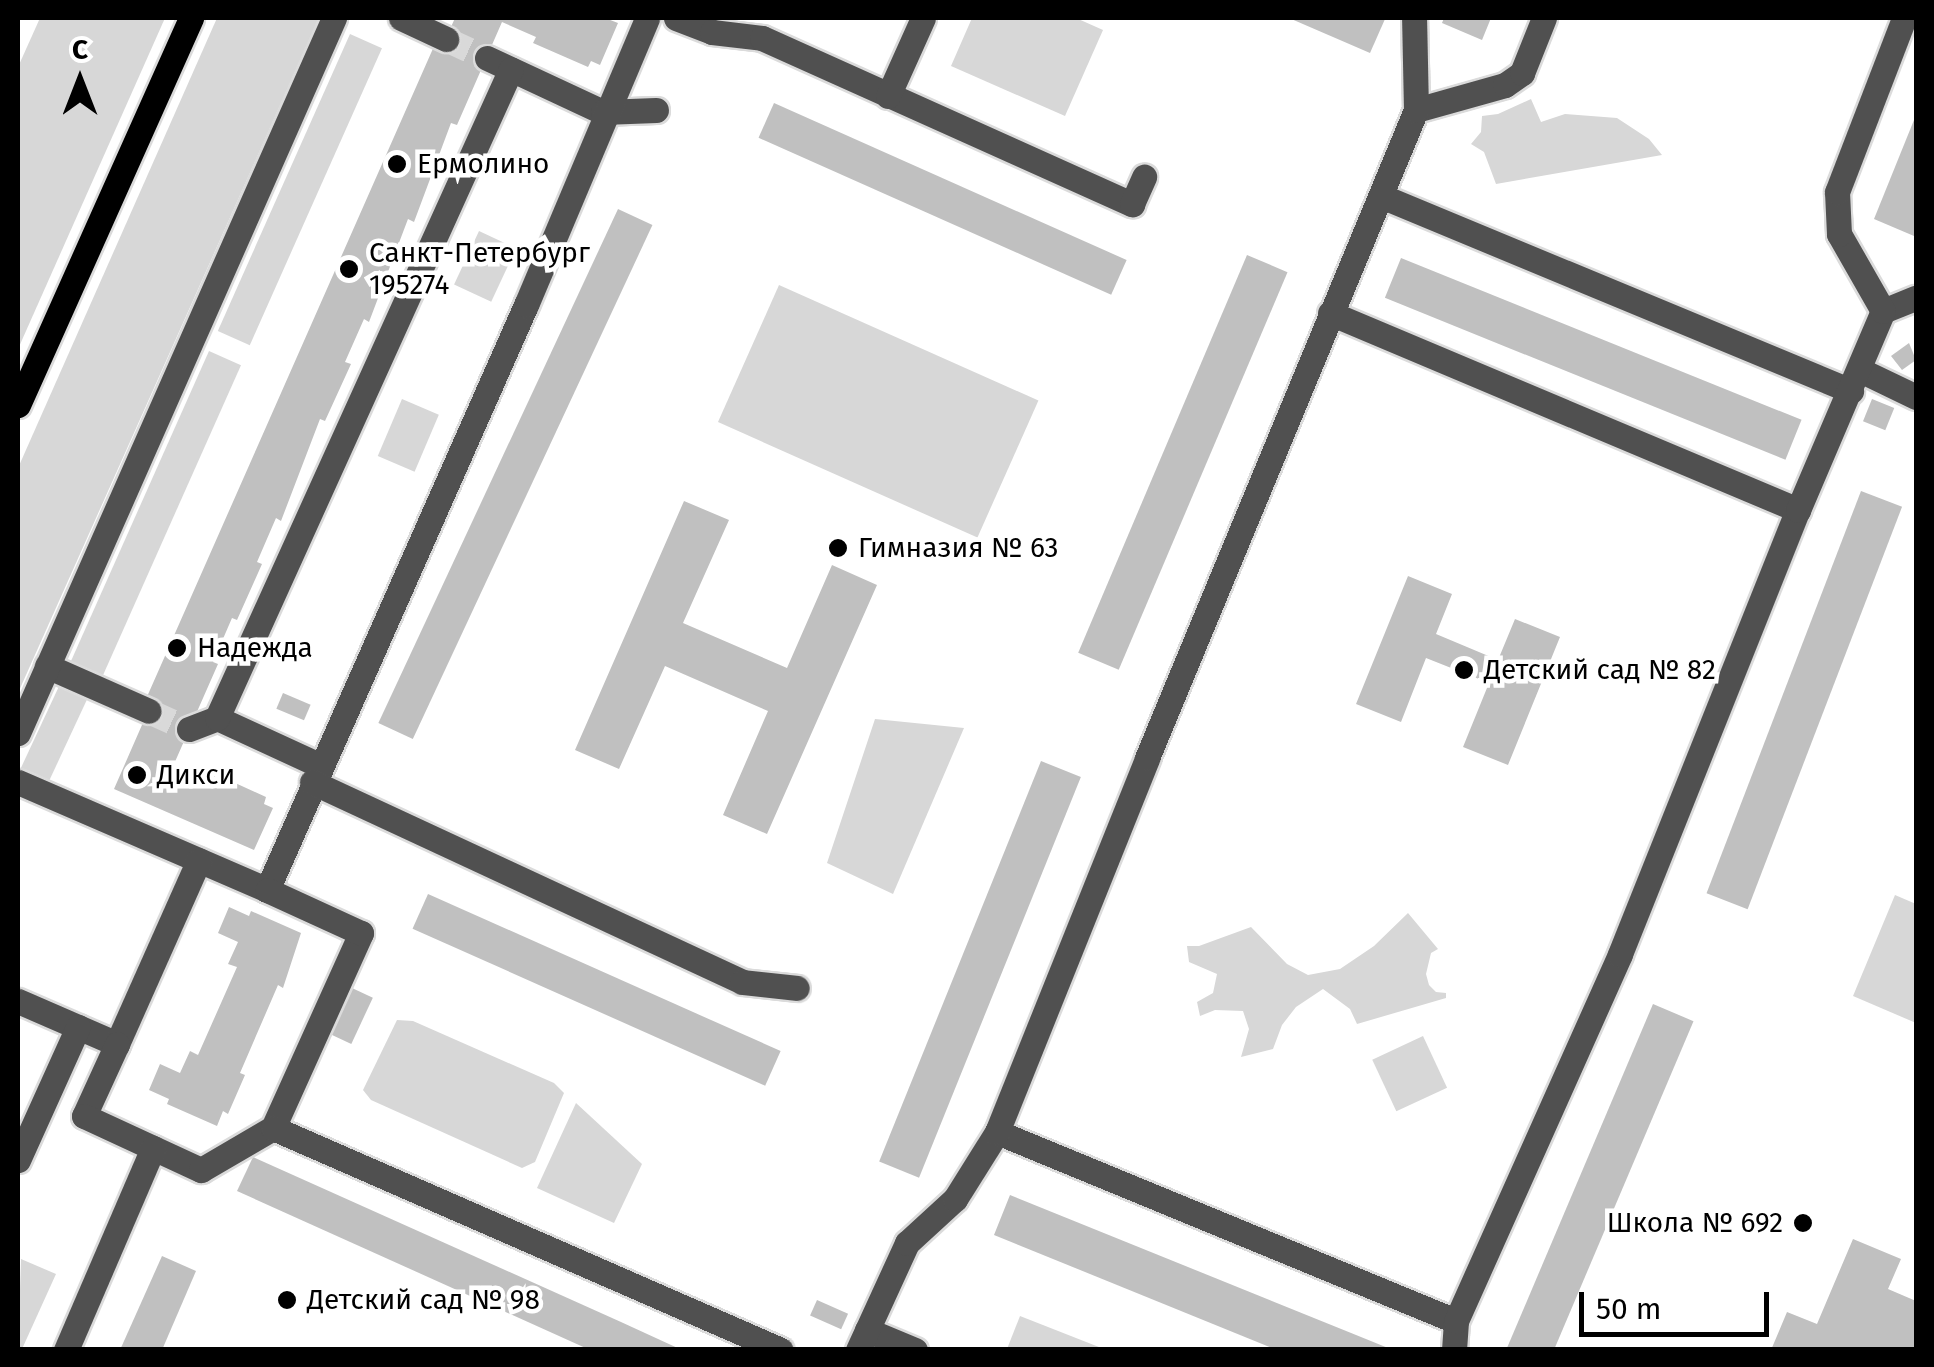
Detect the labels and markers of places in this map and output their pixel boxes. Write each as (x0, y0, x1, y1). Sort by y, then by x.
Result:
place label: Ермолино (417, 147, 549, 181)
marker: Ермолино (386, 153, 408, 175)
place label: Санкт-Петербург 195274 (369, 236, 590, 302)
marker: Санкт-Петербург 195274 (338, 258, 360, 280)
place label: Гимназия № 63 (858, 531, 1059, 565)
marker: Гимназия № 63 (827, 537, 849, 559)
place label: Надежда (197, 631, 313, 665)
marker: Надежда (166, 637, 188, 659)
place label: Детский сад № 82 (1484, 653, 1716, 687)
marker: Детский сад № 82 (1453, 659, 1475, 681)
place label: Дикси (157, 758, 235, 792)
marker: Дикси (126, 764, 148, 786)
place label: Школа № 692 (1607, 1206, 1783, 1240)
marker: Школа № 692 (1792, 1212, 1814, 1234)
place label: Детский сад № 98 (307, 1283, 540, 1317)
marker: Детский сад № 98 (276, 1289, 298, 1311)

